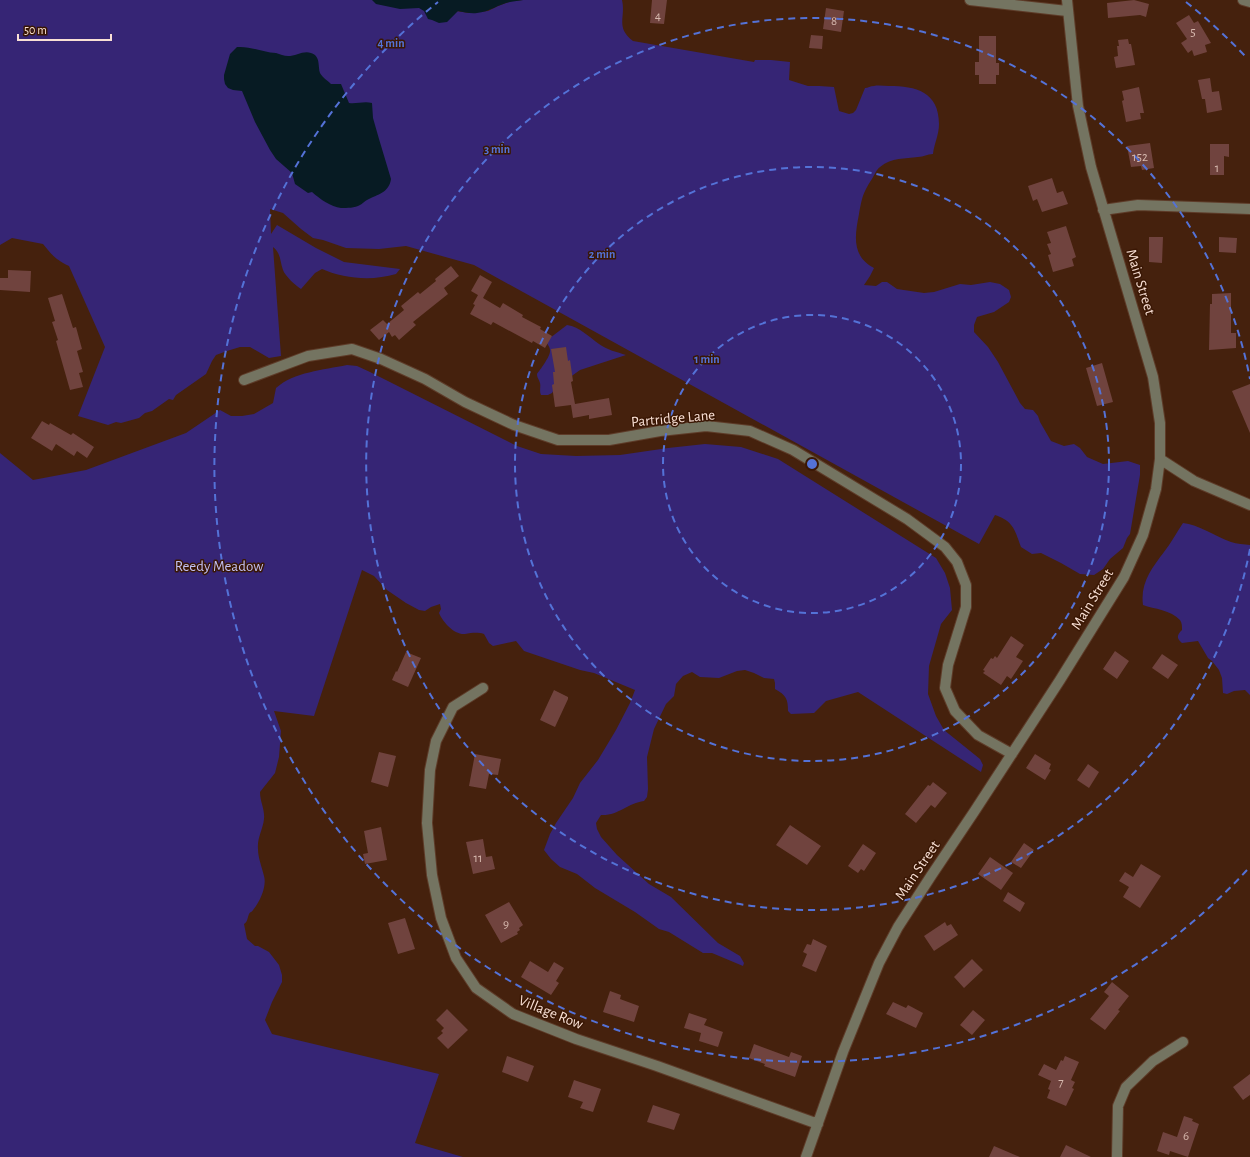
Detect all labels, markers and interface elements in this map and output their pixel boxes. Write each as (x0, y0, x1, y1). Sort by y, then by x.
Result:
house number: 4 (655, 10, 661, 23)
house number: 8 (831, 15, 837, 28)
scale bar (18, 16, 111, 42)
text: 50 m (24, 24, 47, 36)
house number: 5 (1190, 26, 1196, 39)
text: 4 min (377, 37, 405, 49)
text: 3 min (484, 143, 510, 155)
house number: 152 (1132, 151, 1148, 164)
house number: 1 (1215, 162, 1219, 175)
text: 2 min (589, 248, 615, 260)
street label: Main Street (1123, 248, 1158, 317)
text: 1 min (694, 353, 720, 365)
street label: Partridge Lane (630, 407, 716, 430)
centre of rings (805, 457, 819, 471)
park label: Reedy Meadow (175, 559, 263, 574)
street label: Main Street (1069, 566, 1116, 632)
street label: Main Street (892, 838, 943, 903)
house number: 11 (474, 852, 482, 865)
house number: 9 (503, 918, 509, 931)
street label: Village Row (516, 993, 585, 1032)
house number: 7 (1058, 1076, 1064, 1089)
house number: 6 (1183, 1130, 1189, 1143)

